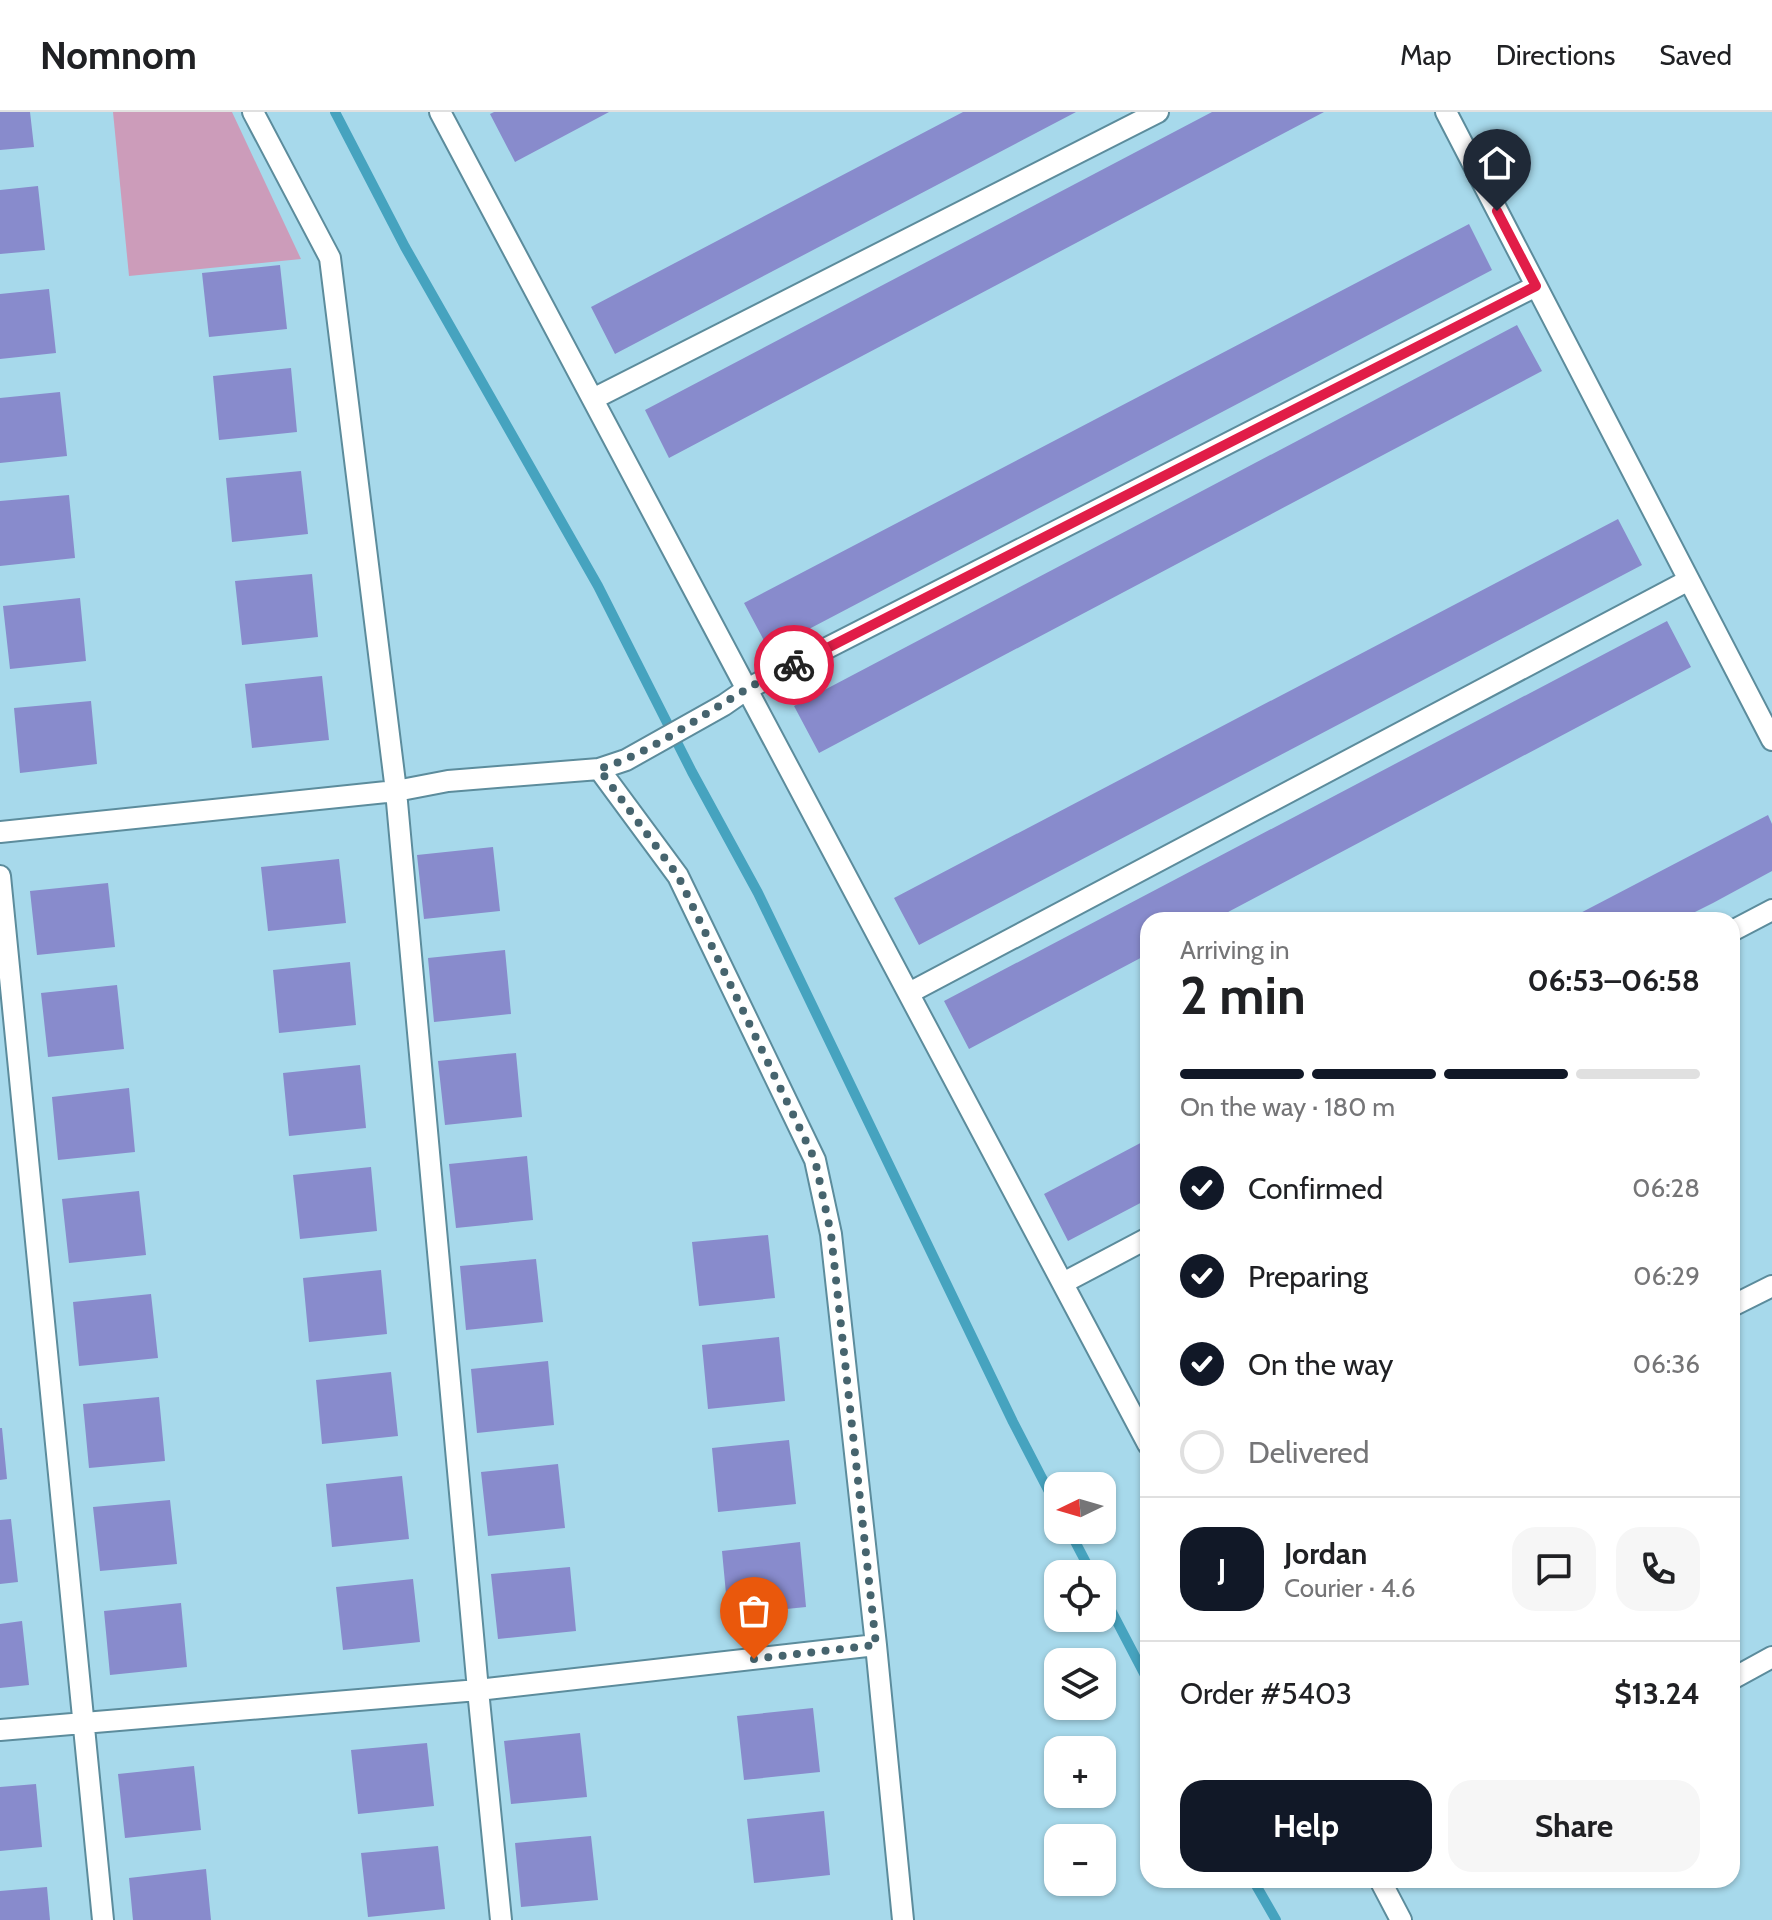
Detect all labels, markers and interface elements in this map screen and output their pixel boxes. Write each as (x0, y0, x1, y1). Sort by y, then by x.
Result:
text: Nomnom (40, 32, 197, 79)
text: Map (1400, 38, 1452, 72)
text: Directions (1496, 38, 1615, 72)
text: Saved (1659, 38, 1732, 72)
pin (1463, 129, 1531, 211)
icon: home (1475, 141, 1519, 185)
courier (754, 625, 834, 705)
icon: bike (772, 643, 816, 687)
text: Arriving in (1180, 934, 1290, 966)
text: 06:53–06:58 (1527, 962, 1700, 999)
text: 2 min (1180, 964, 1306, 1027)
text: On the way · 180 m (1180, 1091, 1395, 1123)
icon: check (1180, 1166, 1224, 1210)
text: Confirmed (1248, 1170, 1383, 1207)
text: 06:28 (1632, 1172, 1700, 1204)
icon: check (1180, 1254, 1224, 1298)
text: Preparing (1248, 1258, 1368, 1295)
text: 06:29 (1633, 1260, 1700, 1292)
icon: check (1180, 1342, 1224, 1386)
text: On the way (1248, 1346, 1393, 1383)
text: 06:36 (1633, 1348, 1700, 1380)
text: Delivered (1248, 1434, 1369, 1471)
north arrow (1044, 1472, 1116, 1544)
map controls (1044, 1472, 1116, 1896)
button: chat (1512, 1527, 1596, 1611)
button: phone (1616, 1527, 1700, 1611)
text: Jordan (1284, 1535, 1367, 1572)
text: J (1218, 1551, 1226, 1588)
button: locate (1044, 1560, 1116, 1632)
text: Courier · 4.6 (1284, 1572, 1416, 1604)
pin (720, 1577, 788, 1659)
icon: bag (732, 1589, 776, 1633)
button: layers (1044, 1648, 1116, 1720)
text: Order #5403 (1180, 1675, 1352, 1712)
text: $13.24 (1614, 1675, 1700, 1712)
button: + (1044, 1736, 1116, 1808)
button: Help (1180, 1780, 1432, 1872)
button: Share (1448, 1780, 1700, 1872)
button: − (1044, 1824, 1116, 1896)

